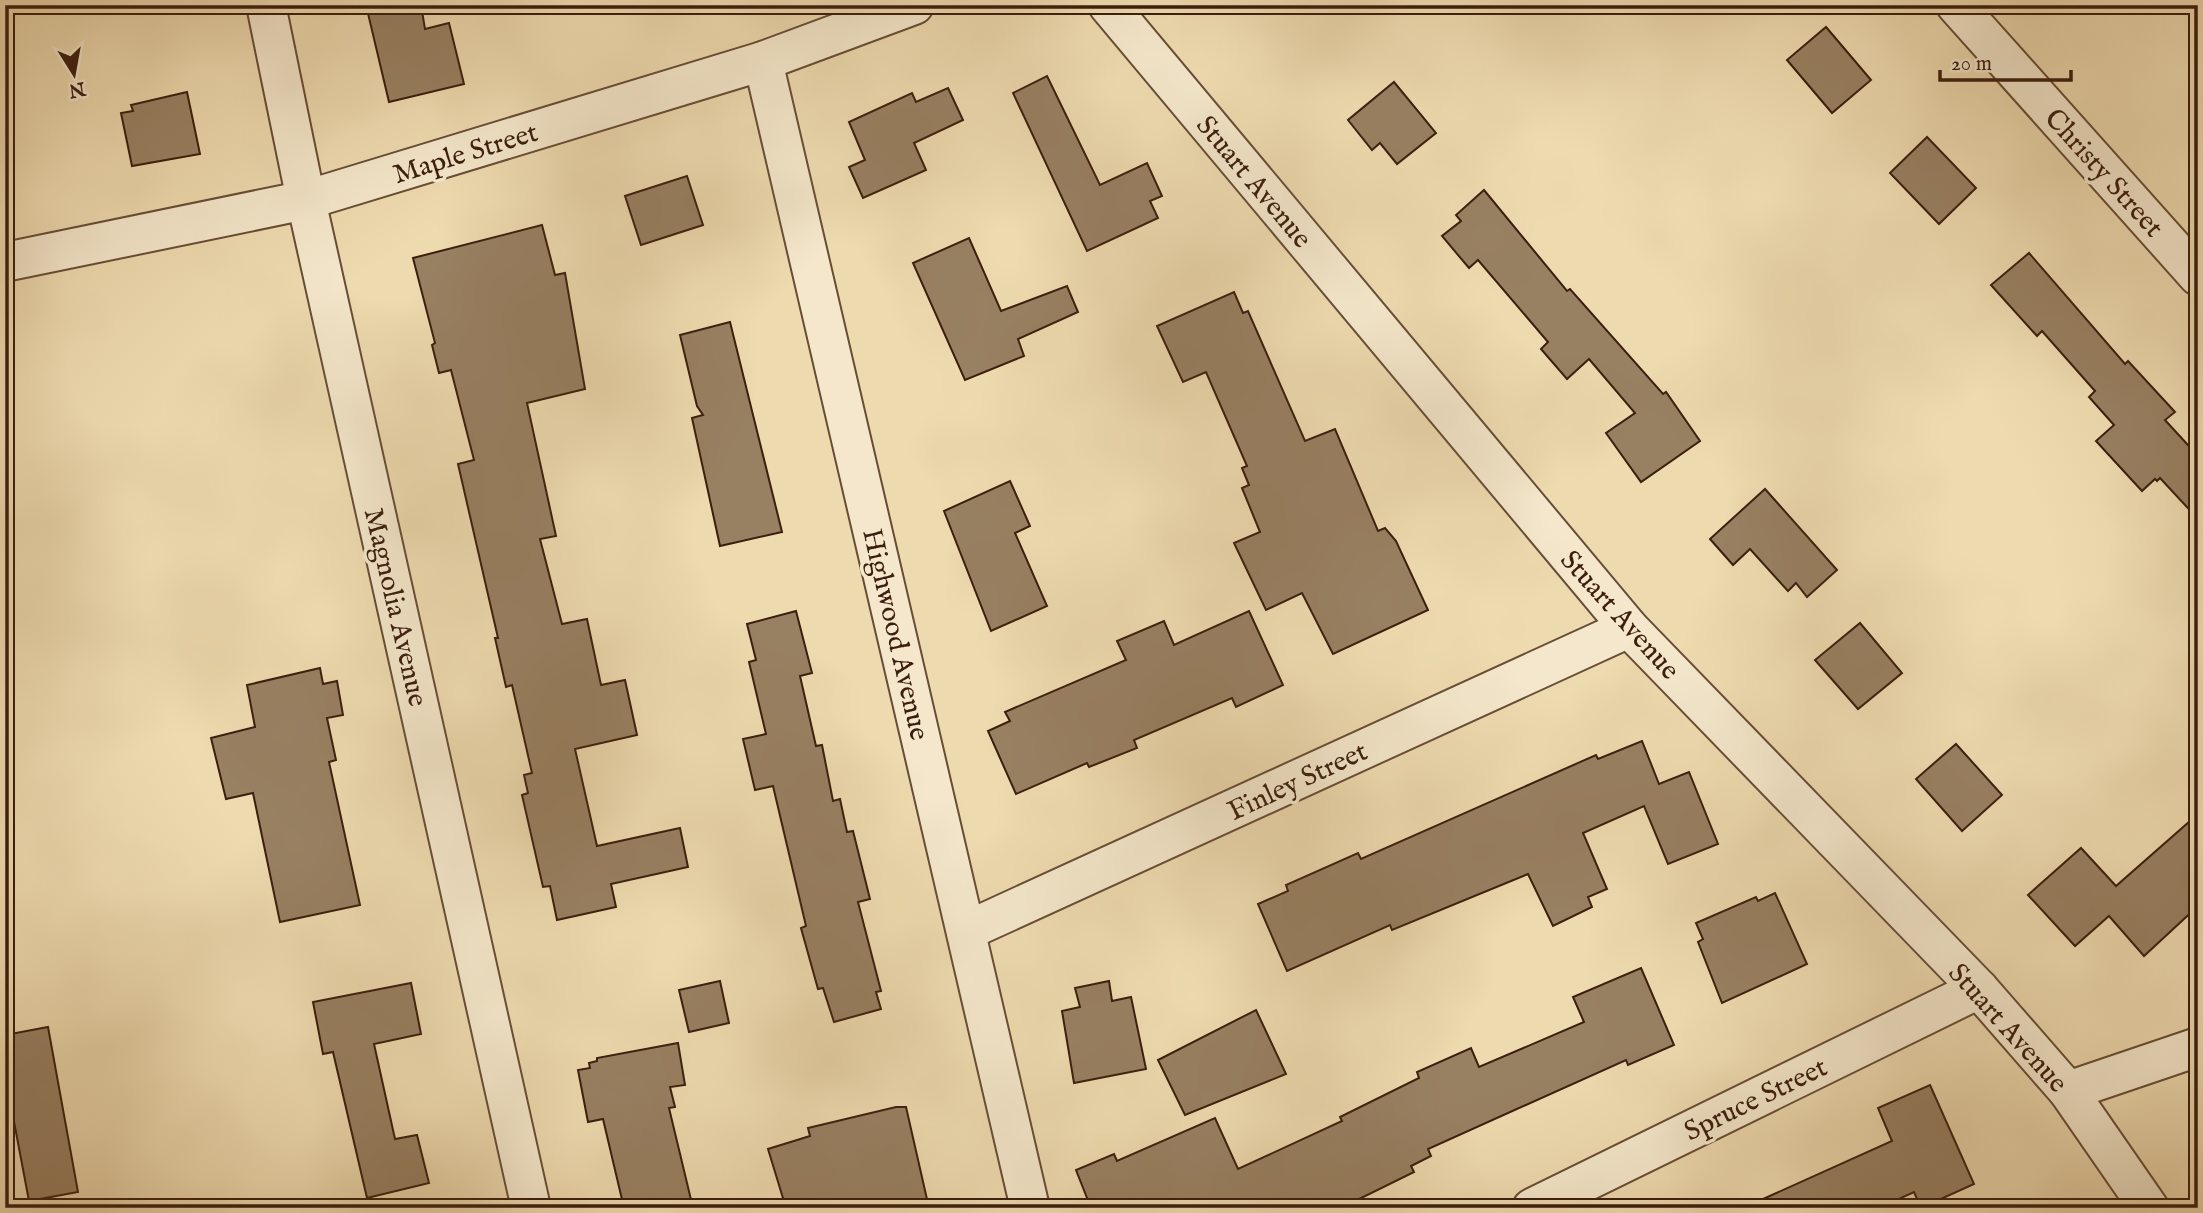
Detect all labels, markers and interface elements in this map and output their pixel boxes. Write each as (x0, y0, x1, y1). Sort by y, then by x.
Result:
north arrow (38, 38, 108, 108)
scale bar (1940, 38, 2072, 82)
text: 20 m (1951, 51, 1992, 78)
text: N (66, 75, 88, 102)
street label: Christy Street (2036, 102, 2170, 246)
street label: Stuart Avenue (1188, 109, 1319, 256)
street label: Maple Street (389, 116, 543, 193)
street label: Magnolia Avenue (355, 505, 434, 710)
street label: Highwood Avenue (853, 525, 936, 744)
street label: Stuart Avenue (1552, 544, 1686, 688)
street label: Finley Street (1223, 735, 1374, 830)
street label: Stuart Avenue (1940, 957, 2074, 1101)
street label: Spruce Street (1679, 1050, 1834, 1150)

